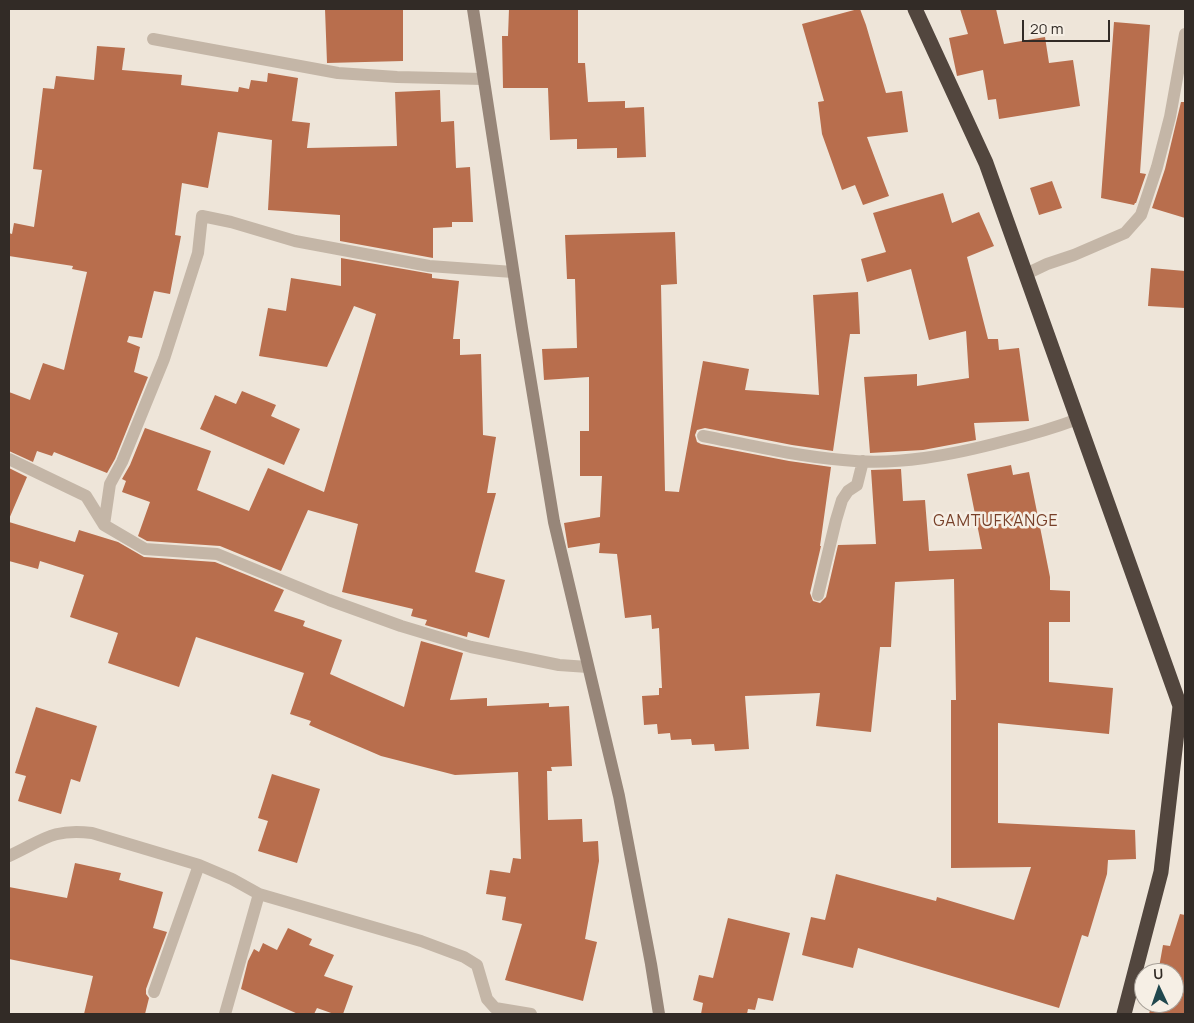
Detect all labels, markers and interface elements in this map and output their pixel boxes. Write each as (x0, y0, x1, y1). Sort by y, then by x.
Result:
scale bar (1024, 10, 1112, 42)
text: 20 m (1030, 18, 1063, 39)
district label: GAMTUFKANGE (932, 512, 1060, 532)
north arrow (1134, 963, 1184, 1013)
text: U (1153, 964, 1164, 983)

